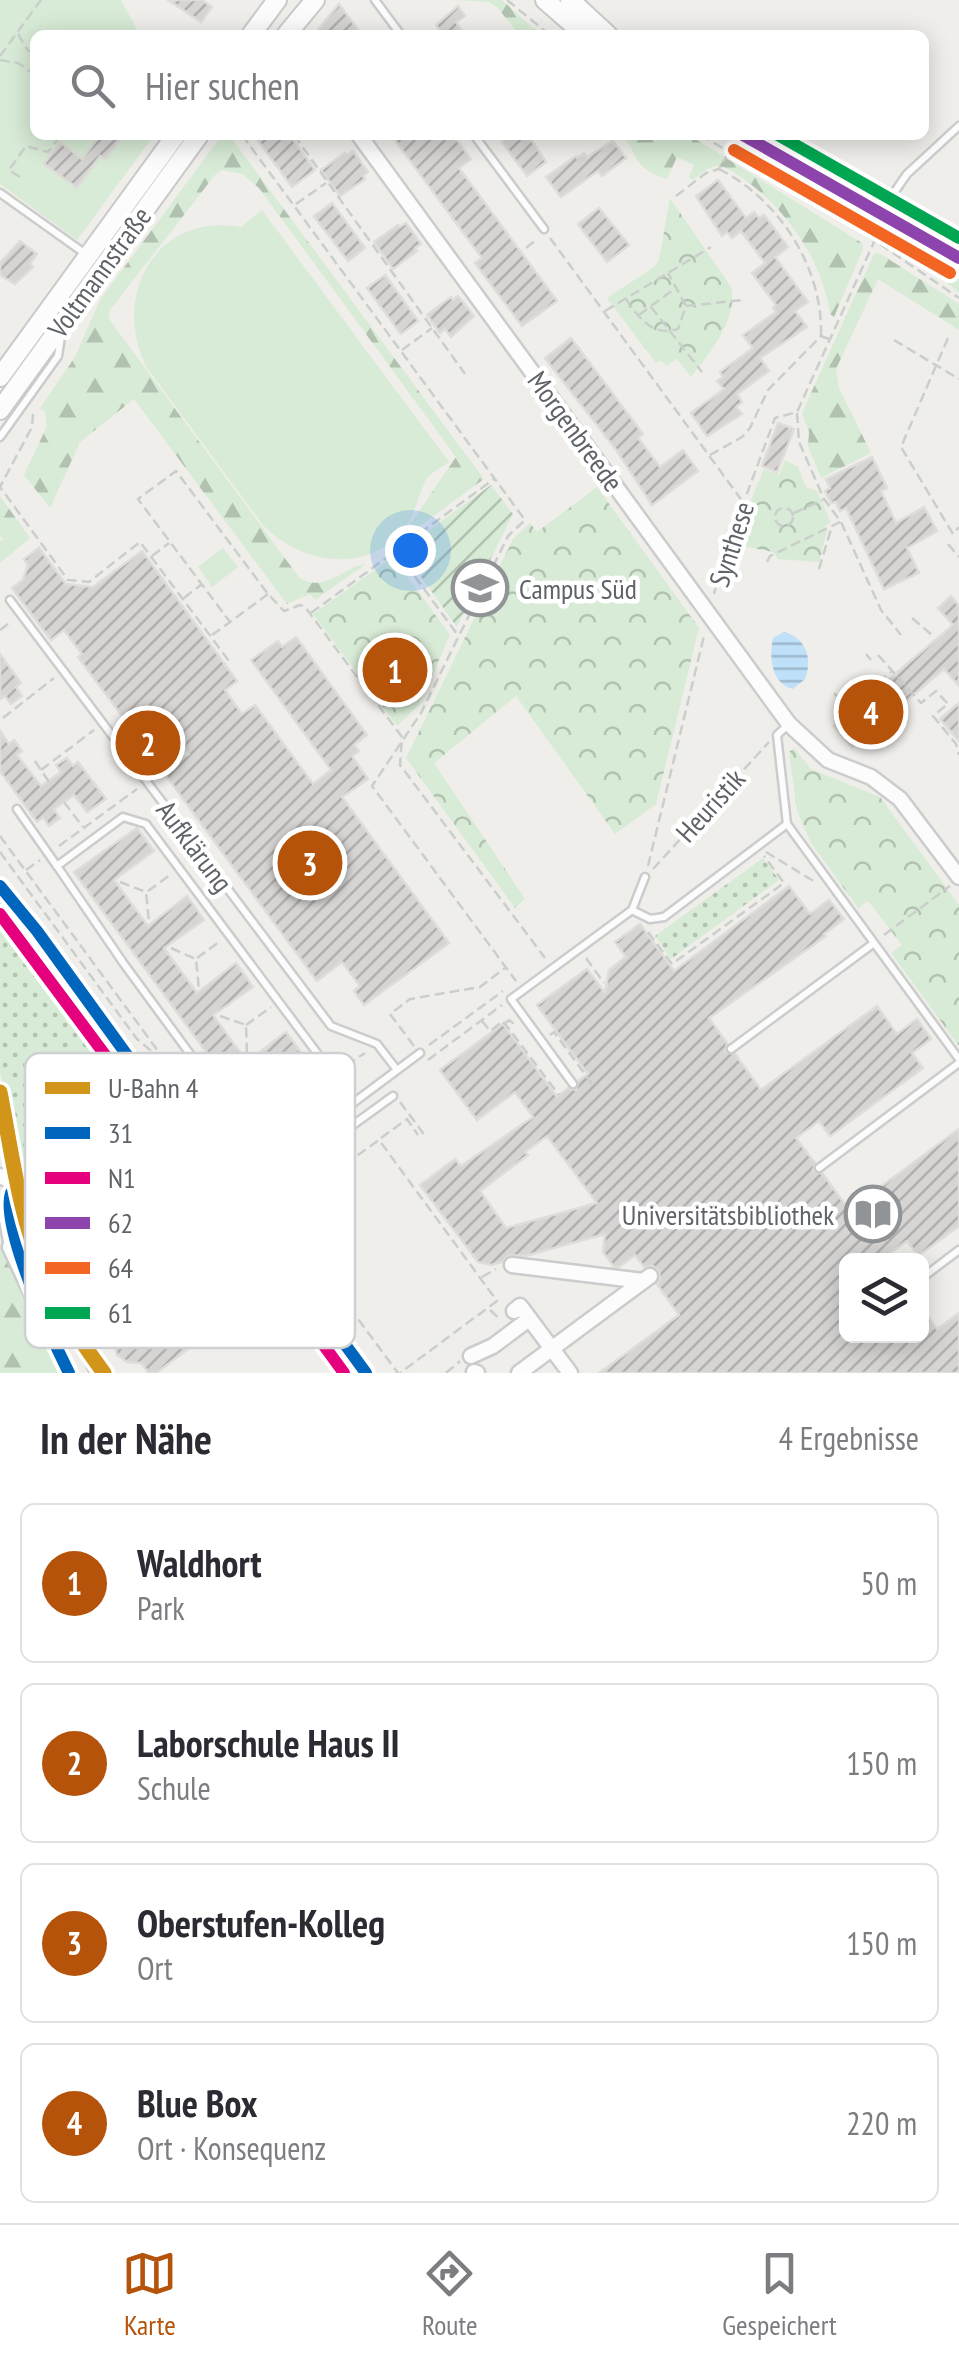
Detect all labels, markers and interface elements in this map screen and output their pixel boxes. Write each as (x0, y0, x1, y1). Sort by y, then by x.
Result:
search box (30, 30, 929, 140)
icon: search (65, 58, 120, 113)
text: Hier suchen (145, 61, 300, 110)
street label: Voltmannstraße (38, 199, 159, 346)
street label: Morgenbreede (520, 364, 632, 498)
street label: Synthese (700, 497, 762, 591)
your location (385, 525, 436, 576)
school or university icon: Campus Süd (450, 558, 510, 618)
place label: Campus Süd (519, 570, 637, 607)
pin: 1 (362, 632, 428, 708)
pin: 4 (838, 674, 904, 750)
pin: 2 (116, 706, 180, 780)
street label: Heuristik (667, 760, 753, 850)
street label: Aufklärung (149, 793, 241, 899)
pin: 3 (278, 826, 342, 900)
legend (25, 1053, 355, 1348)
text: U-Bahn 4 (108, 1069, 199, 1106)
text: 31 (108, 1114, 133, 1151)
text: N1 (108, 1159, 136, 1196)
library icon: Universitätsbibliothek (843, 1184, 903, 1244)
place label: Universitätsbibliothek (622, 1196, 834, 1233)
text: 62 (108, 1204, 133, 1241)
text: 64 (108, 1249, 134, 1286)
map controls (839, 1253, 929, 1343)
button: layers (839, 1253, 929, 1343)
text: 61 (108, 1294, 133, 1331)
text: In der Nähe (40, 1411, 212, 1466)
text: 4 Ergebnisse (779, 1417, 919, 1459)
text: Waldhort (137, 1538, 262, 1587)
text: 1 (67, 1562, 82, 1604)
text: 50 m (861, 1562, 917, 1604)
text: Park (137, 1587, 185, 1629)
text: Laborschule Haus II (137, 1718, 400, 1767)
text: 2 (67, 1742, 82, 1784)
text: 150 m (846, 1742, 917, 1784)
text: Schule (137, 1767, 211, 1809)
text: Oberstufen-Kolleg (137, 1898, 385, 1947)
text: 3 (67, 1922, 82, 1964)
text: 150 m (846, 1922, 917, 1964)
text: Ort (137, 1947, 173, 1989)
text: Blue Box (137, 2078, 257, 2127)
text: 4 (67, 2102, 82, 2144)
text: 220 m (846, 2102, 917, 2144)
text: Ort · Konsequenz (137, 2127, 326, 2169)
tab: Karte (122, 2246, 177, 2343)
tab: Route (422, 2246, 478, 2343)
tab: Gespeichert (722, 2246, 837, 2343)

